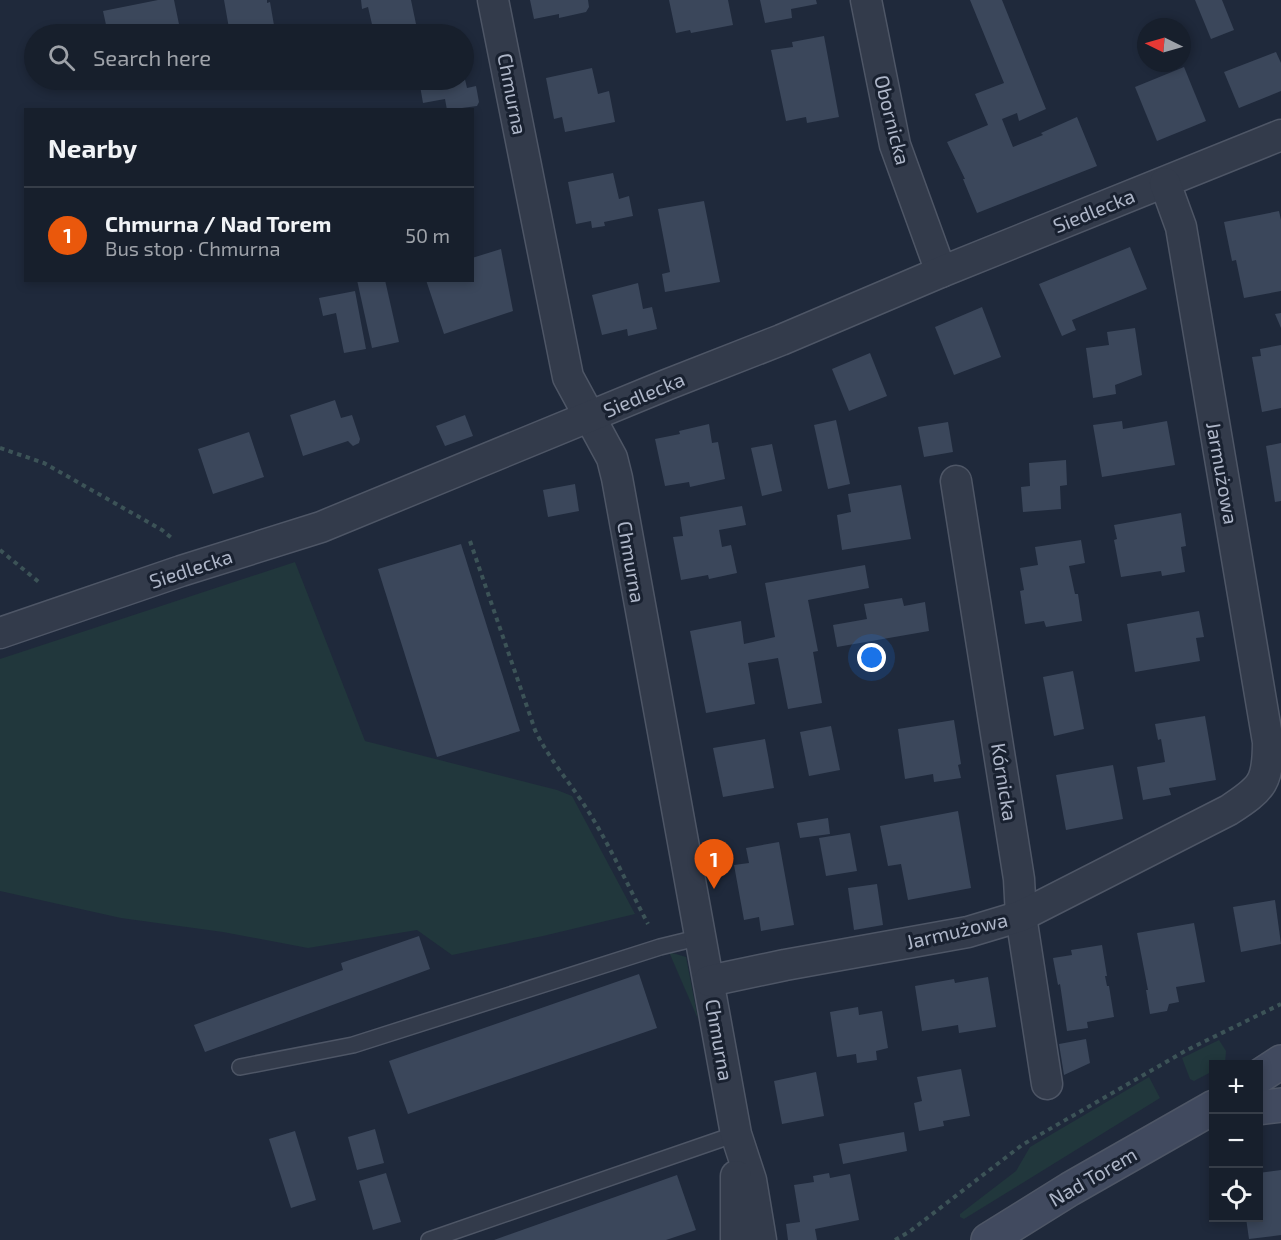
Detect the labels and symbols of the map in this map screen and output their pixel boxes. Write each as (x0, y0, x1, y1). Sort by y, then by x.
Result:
north arrow (1137, 18, 1191, 72)
street label: Chmurna (493, 51, 533, 137)
street label: Obornicka (870, 72, 916, 167)
street label: Siedlecka (1049, 183, 1138, 237)
street label: Siedlecka (599, 366, 688, 422)
street label: Jarmużowa (1202, 420, 1244, 526)
street label: Chmurna (613, 519, 651, 605)
street label: Siedlecka (146, 543, 235, 593)
your location (857, 643, 886, 672)
street label: Kórnicka (987, 741, 1023, 822)
pin: 1 (694, 840, 734, 889)
street label: Jarmużowa (904, 907, 1010, 953)
street label: Chmurna (701, 997, 739, 1083)
street label: Nad Torem (1044, 1141, 1141, 1211)

